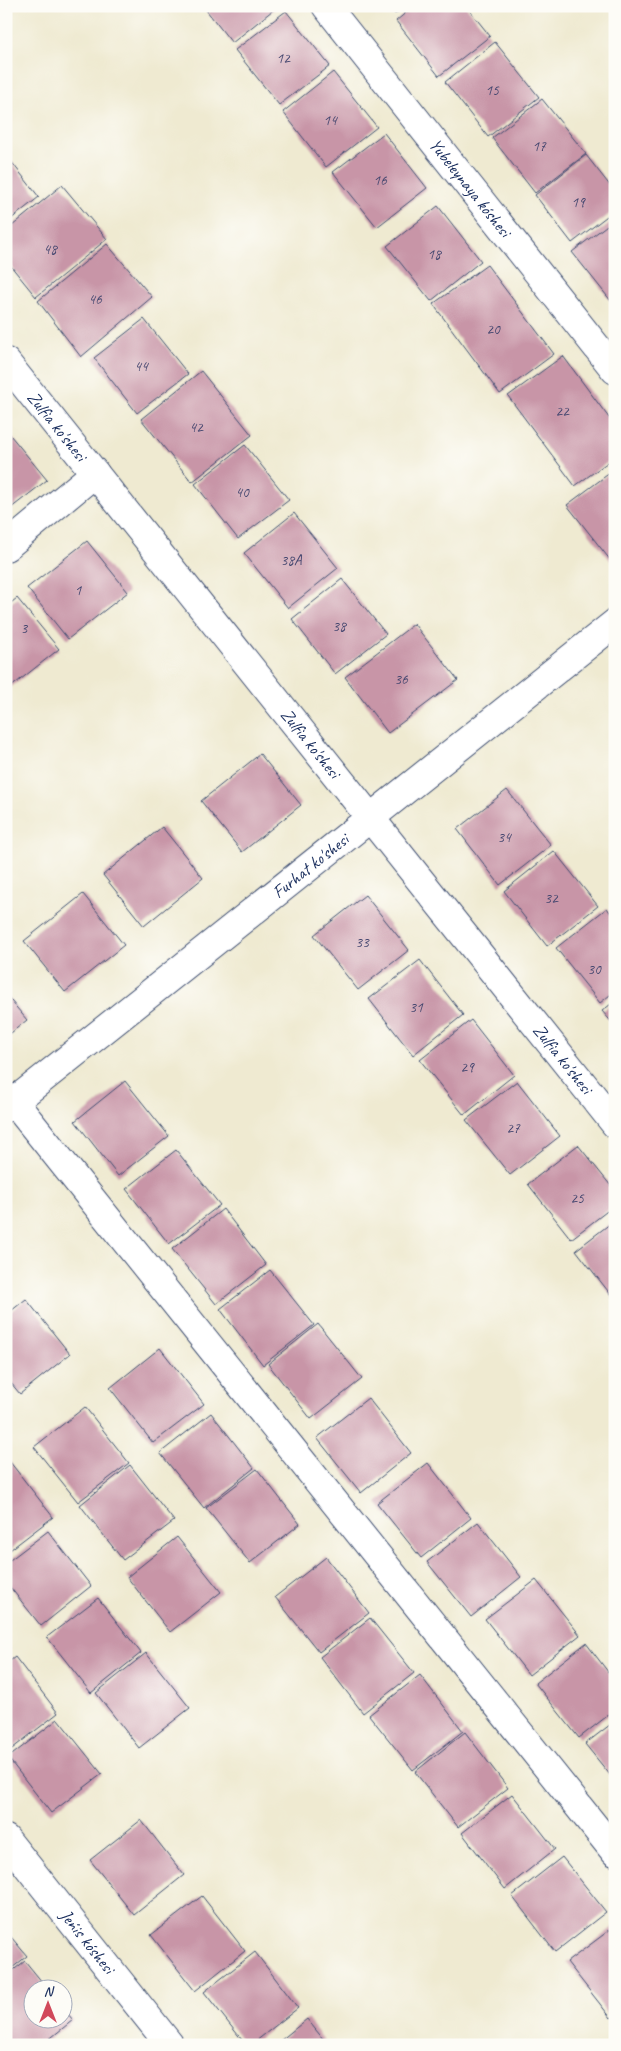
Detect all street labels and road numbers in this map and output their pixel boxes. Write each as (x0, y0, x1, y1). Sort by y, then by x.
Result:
street label: Yubeleynaya kóshesi (424, 134, 518, 243)
street label: Zulfia ko'shesi (23, 387, 93, 468)
street label: Zulfia ko'shesi (276, 704, 347, 785)
street label: Furhat ko'shesi (268, 827, 355, 903)
street label: Zulfia ko'shesi (528, 1019, 599, 1100)
street label: Jeńis kóshesi (55, 1904, 121, 1980)

